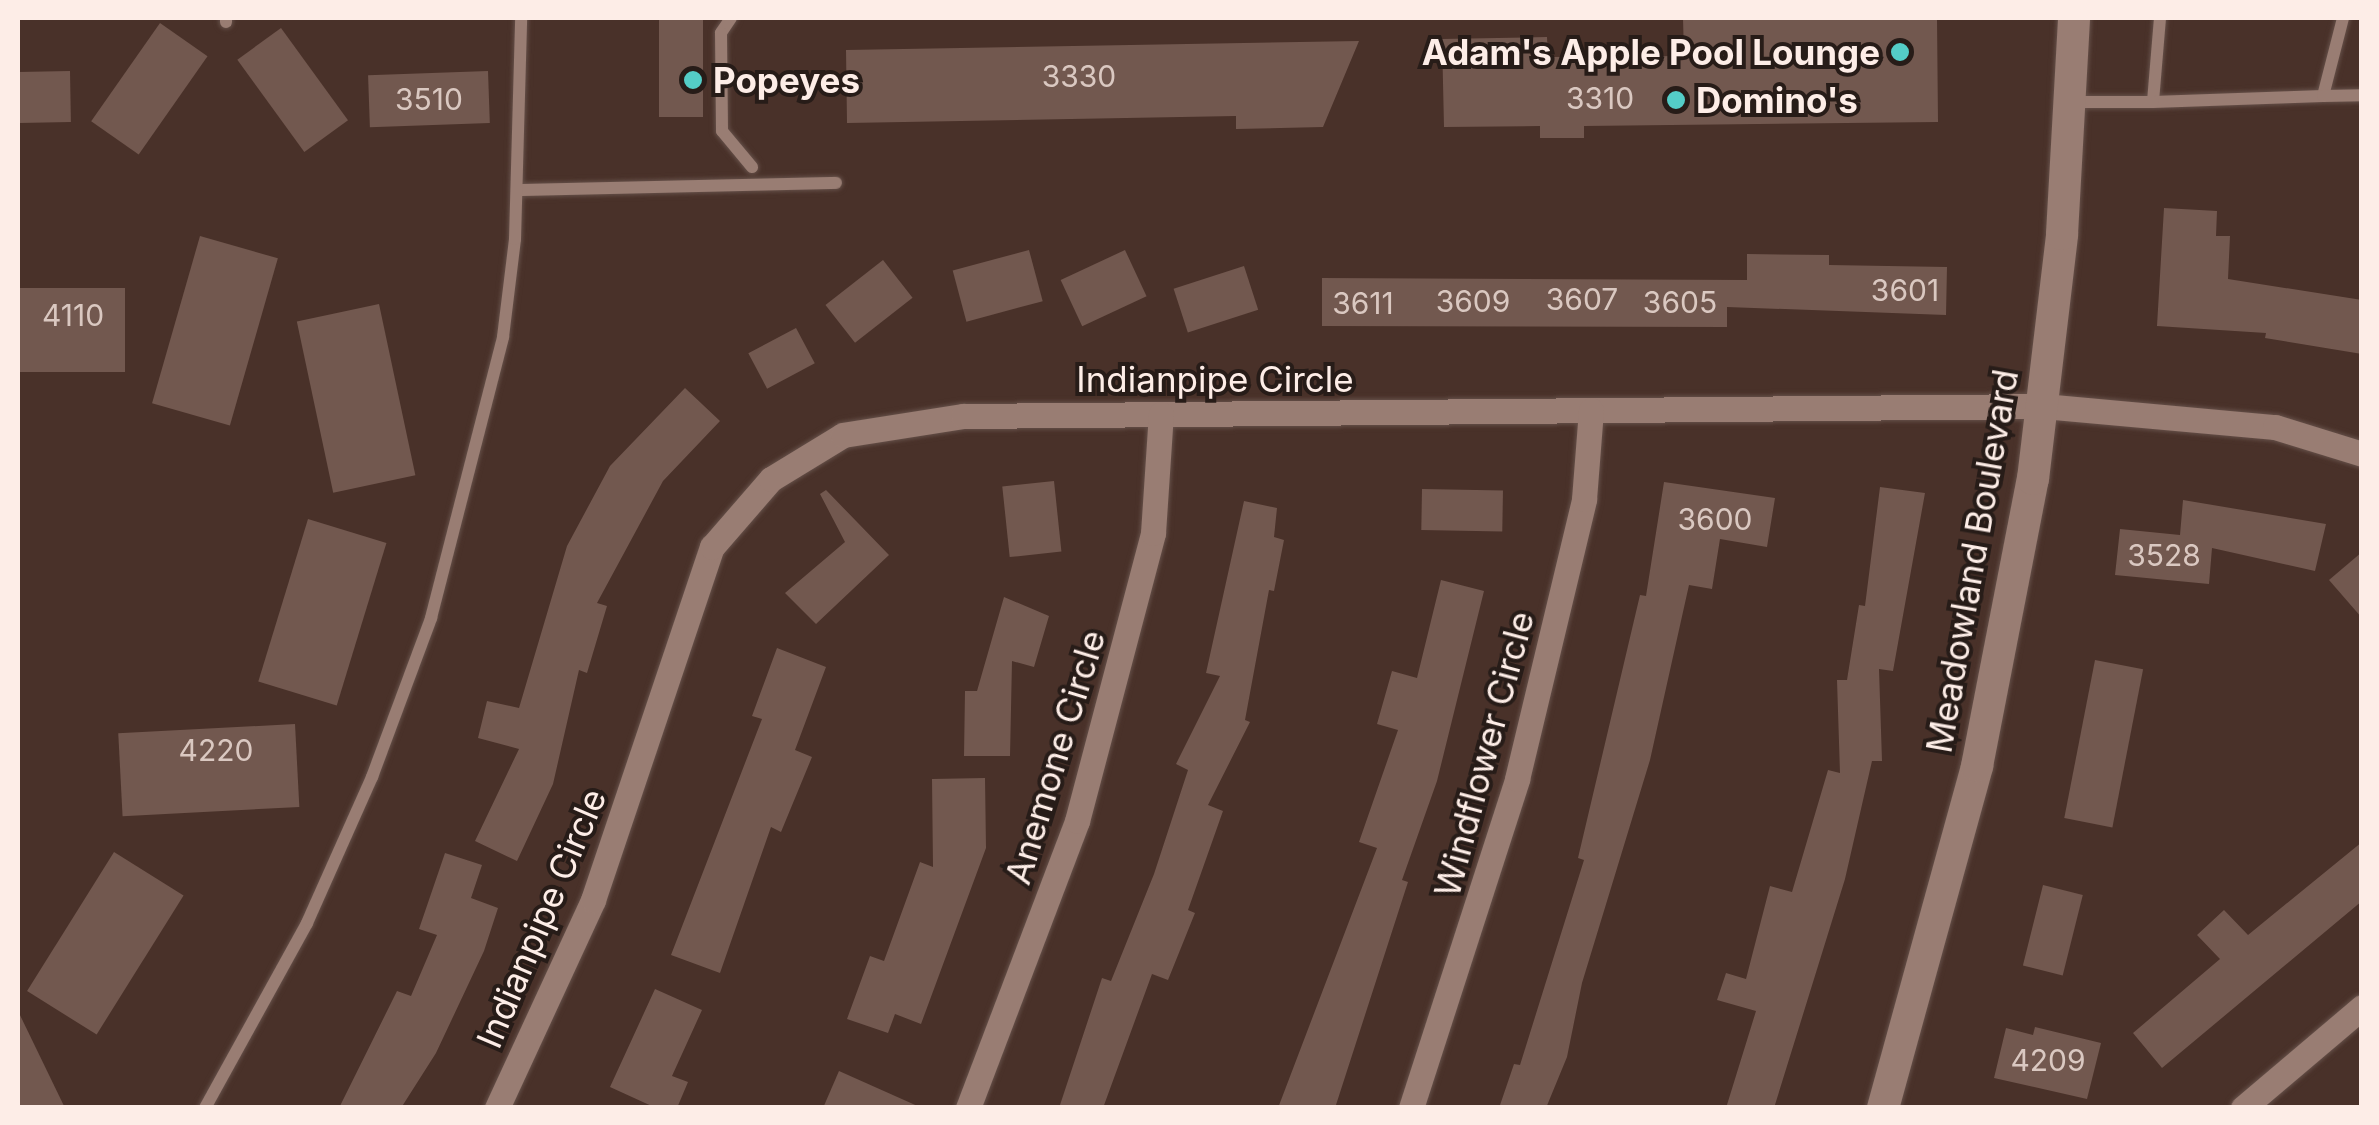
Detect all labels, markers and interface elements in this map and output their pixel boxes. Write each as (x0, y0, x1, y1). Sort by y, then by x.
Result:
place label: Adam's Apple Pool Lounge (1422, 31, 1880, 73)
marker: Adam's Apple Pool Lounge (1889, 41, 1911, 63)
house number: 3330 (1042, 58, 1116, 94)
place label: Popeyes (713, 59, 860, 101)
marker: Popeyes (682, 69, 704, 91)
place label: Domino's (1696, 79, 1858, 121)
house number: 3310 (1566, 80, 1634, 116)
house number: 3510 (395, 81, 463, 117)
marker: Domino's (1665, 89, 1687, 111)
house number: 3601 (1871, 272, 1939, 308)
house number: 3607 (1546, 281, 1618, 317)
house number: 3609 (1436, 283, 1510, 319)
house number: 3605 (1643, 284, 1717, 320)
house number: 3611 (1332, 285, 1394, 321)
house number: 4110 (42, 297, 104, 333)
street label: Indianpipe Circle (1076, 358, 1354, 400)
street label: Meadowland Boulevard (1918, 366, 2026, 756)
house number: 3600 (1678, 501, 1752, 537)
house number: 3528 (2127, 537, 2201, 573)
street label: Windflower Circle (1426, 607, 1542, 901)
street label: Anemone Circle (996, 625, 1114, 889)
house number: 4220 (179, 732, 253, 768)
street label: Indianpipe Circle (467, 782, 615, 1054)
house number: 4209 (2010, 1042, 2086, 1078)

